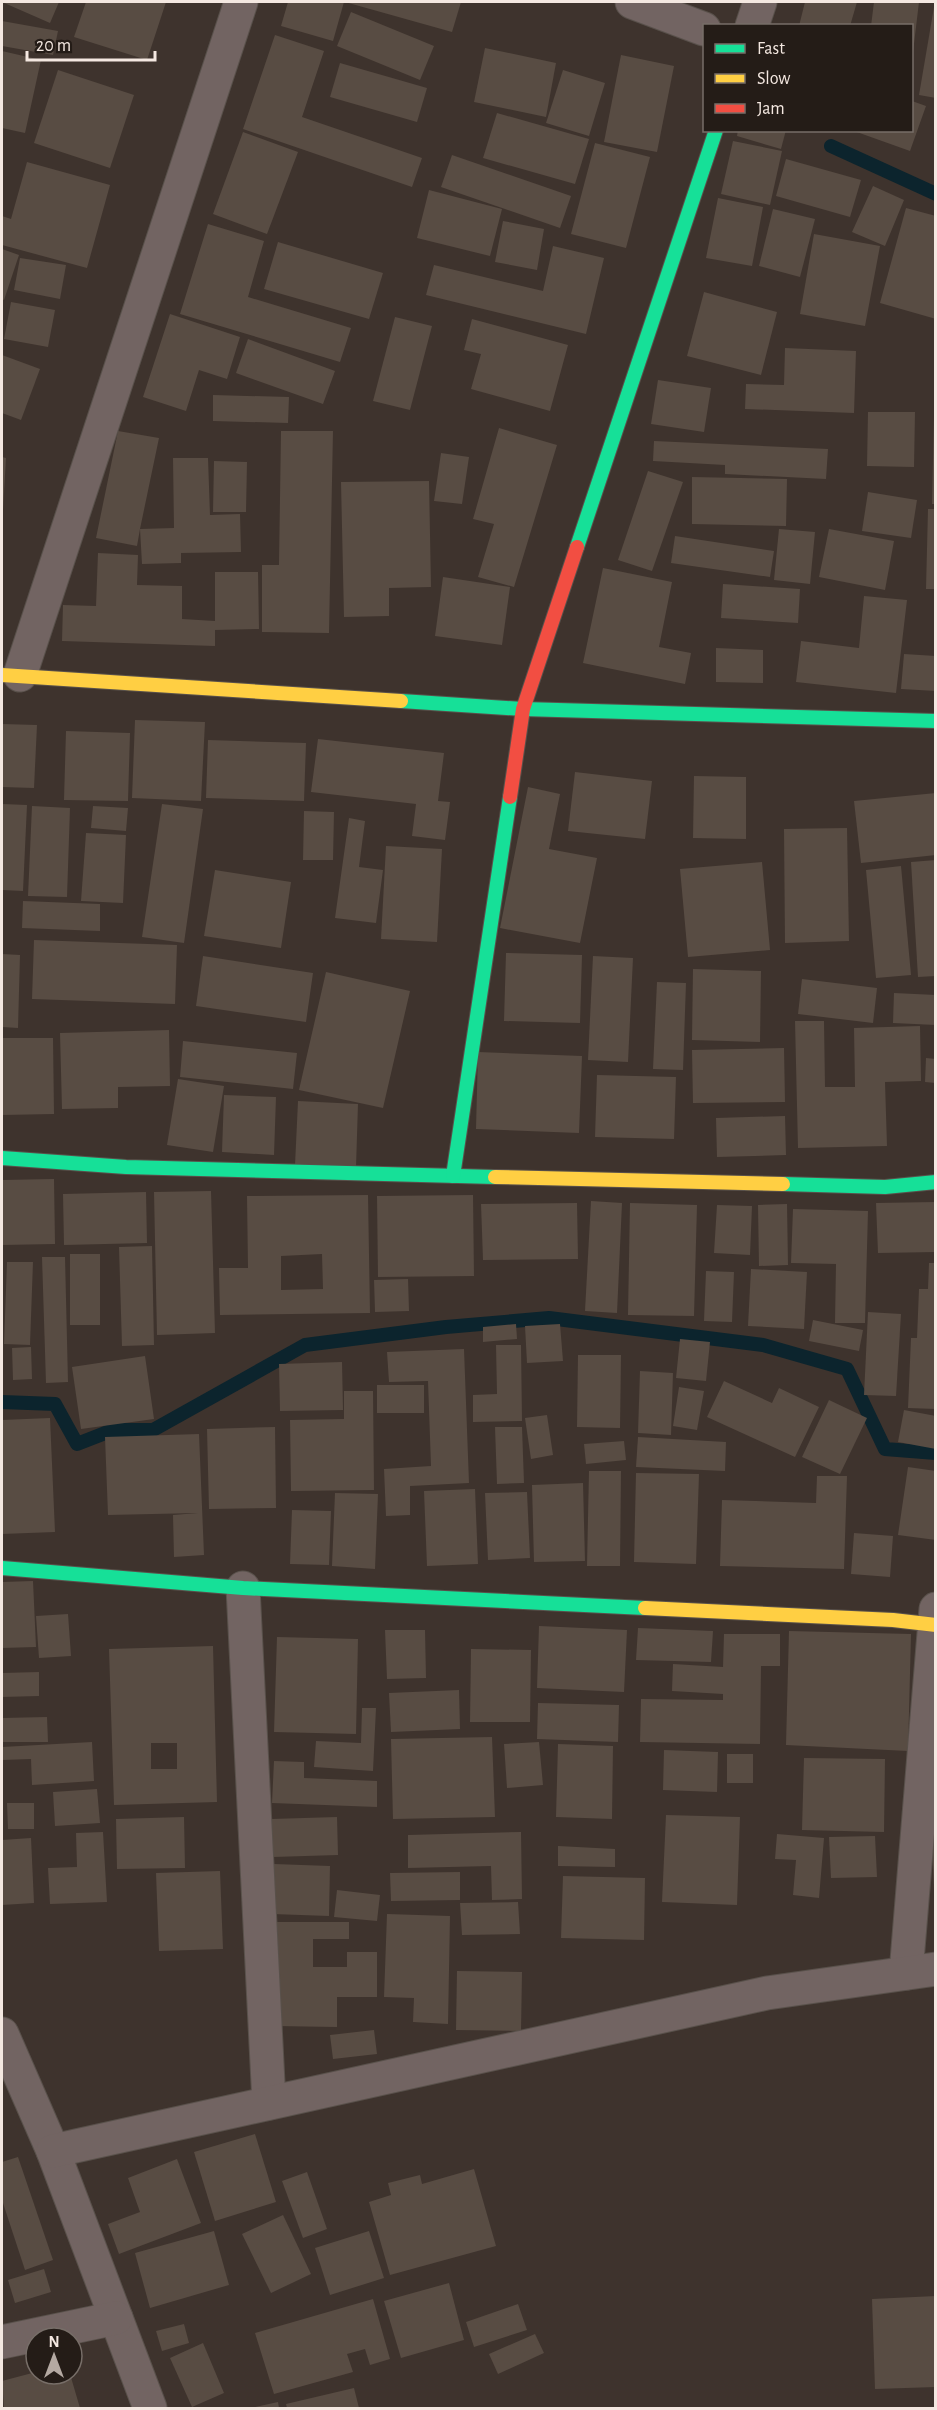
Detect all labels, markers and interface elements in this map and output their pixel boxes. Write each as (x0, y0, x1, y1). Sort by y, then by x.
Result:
scale bar (27, 24, 154, 62)
legend (703, 24, 913, 132)
text: 20 m (36, 37, 71, 55)
text: Fast (757, 40, 785, 58)
text: Slow (757, 70, 790, 88)
text: Jam (757, 100, 785, 118)
north arrow (24, 2326, 84, 2386)
text: N (48, 2334, 60, 2350)

